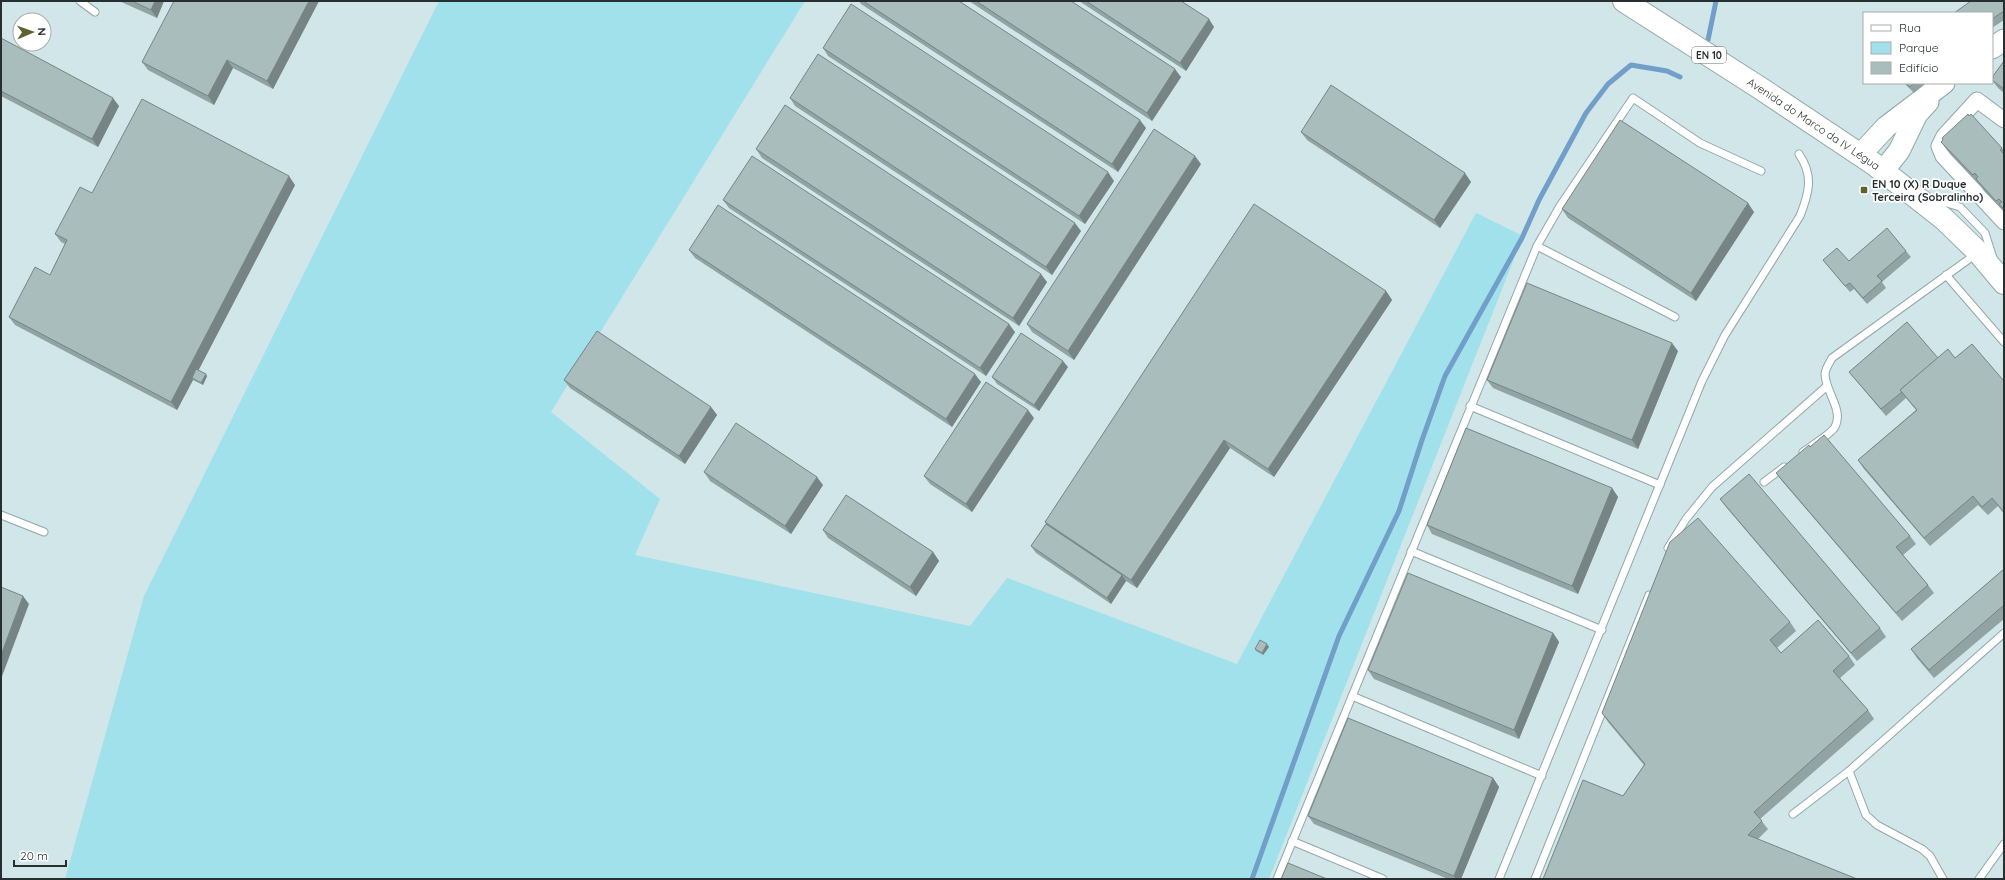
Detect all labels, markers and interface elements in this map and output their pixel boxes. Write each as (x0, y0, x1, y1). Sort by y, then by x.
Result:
north arrow (12, 12, 52, 52)
legend (1863, 12, 1993, 84)
text: Rua (1899, 20, 1921, 35)
text: N (35, 27, 49, 36)
text: Parque (1899, 40, 1939, 55)
road number: EN 10 (1692, 47, 1726, 63)
text: Edifício (1899, 60, 1939, 75)
street label: Avenida do Marco da IV Légua (1745, 75, 1883, 173)
place label: EN 10 (X) R Duque Terceira (Sobralinho) (1872, 177, 1983, 204)
marker: EN 10 (X) R Duque Terceira (Sobralinho) (1859, 185, 1869, 195)
scale bar (14, 842, 66, 868)
text: 20 m (20, 848, 48, 863)

